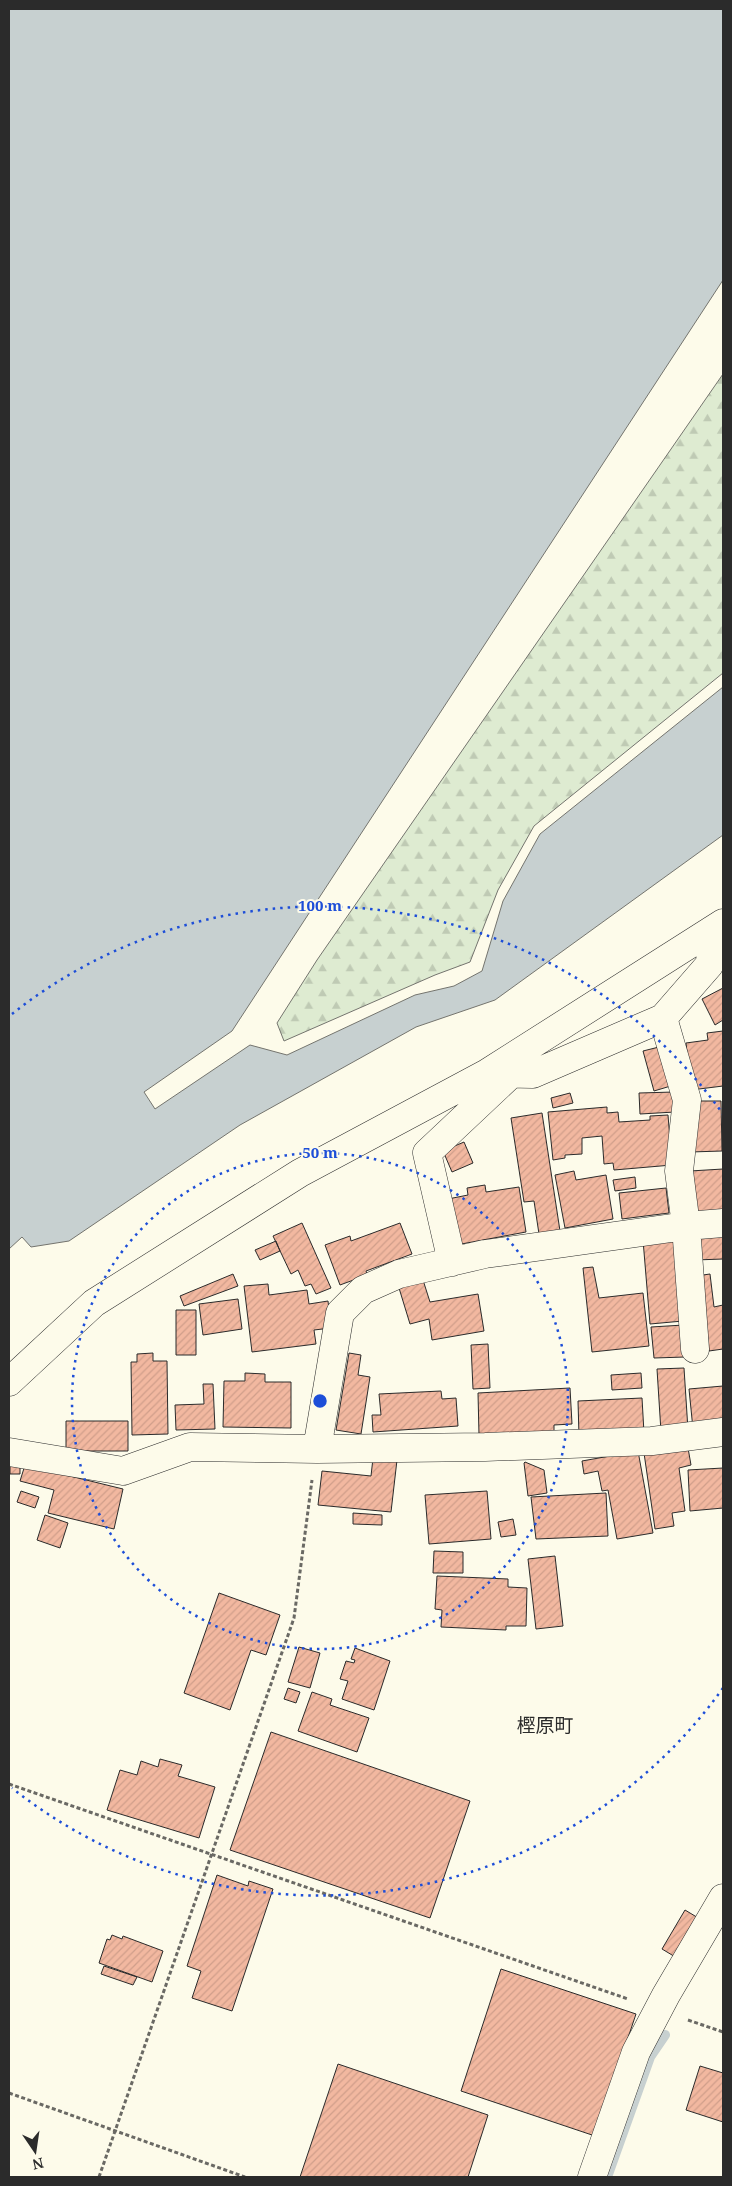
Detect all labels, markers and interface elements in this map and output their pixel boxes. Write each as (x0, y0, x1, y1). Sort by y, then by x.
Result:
text: 100 m (298, 895, 342, 915)
text: 50 m (302, 1142, 338, 1162)
centre of rings (311, 1392, 329, 1410)
district label: 樫原町 (516, 1712, 574, 1738)
north arrow (10, 2126, 60, 2176)
text: N (31, 2154, 46, 2175)

